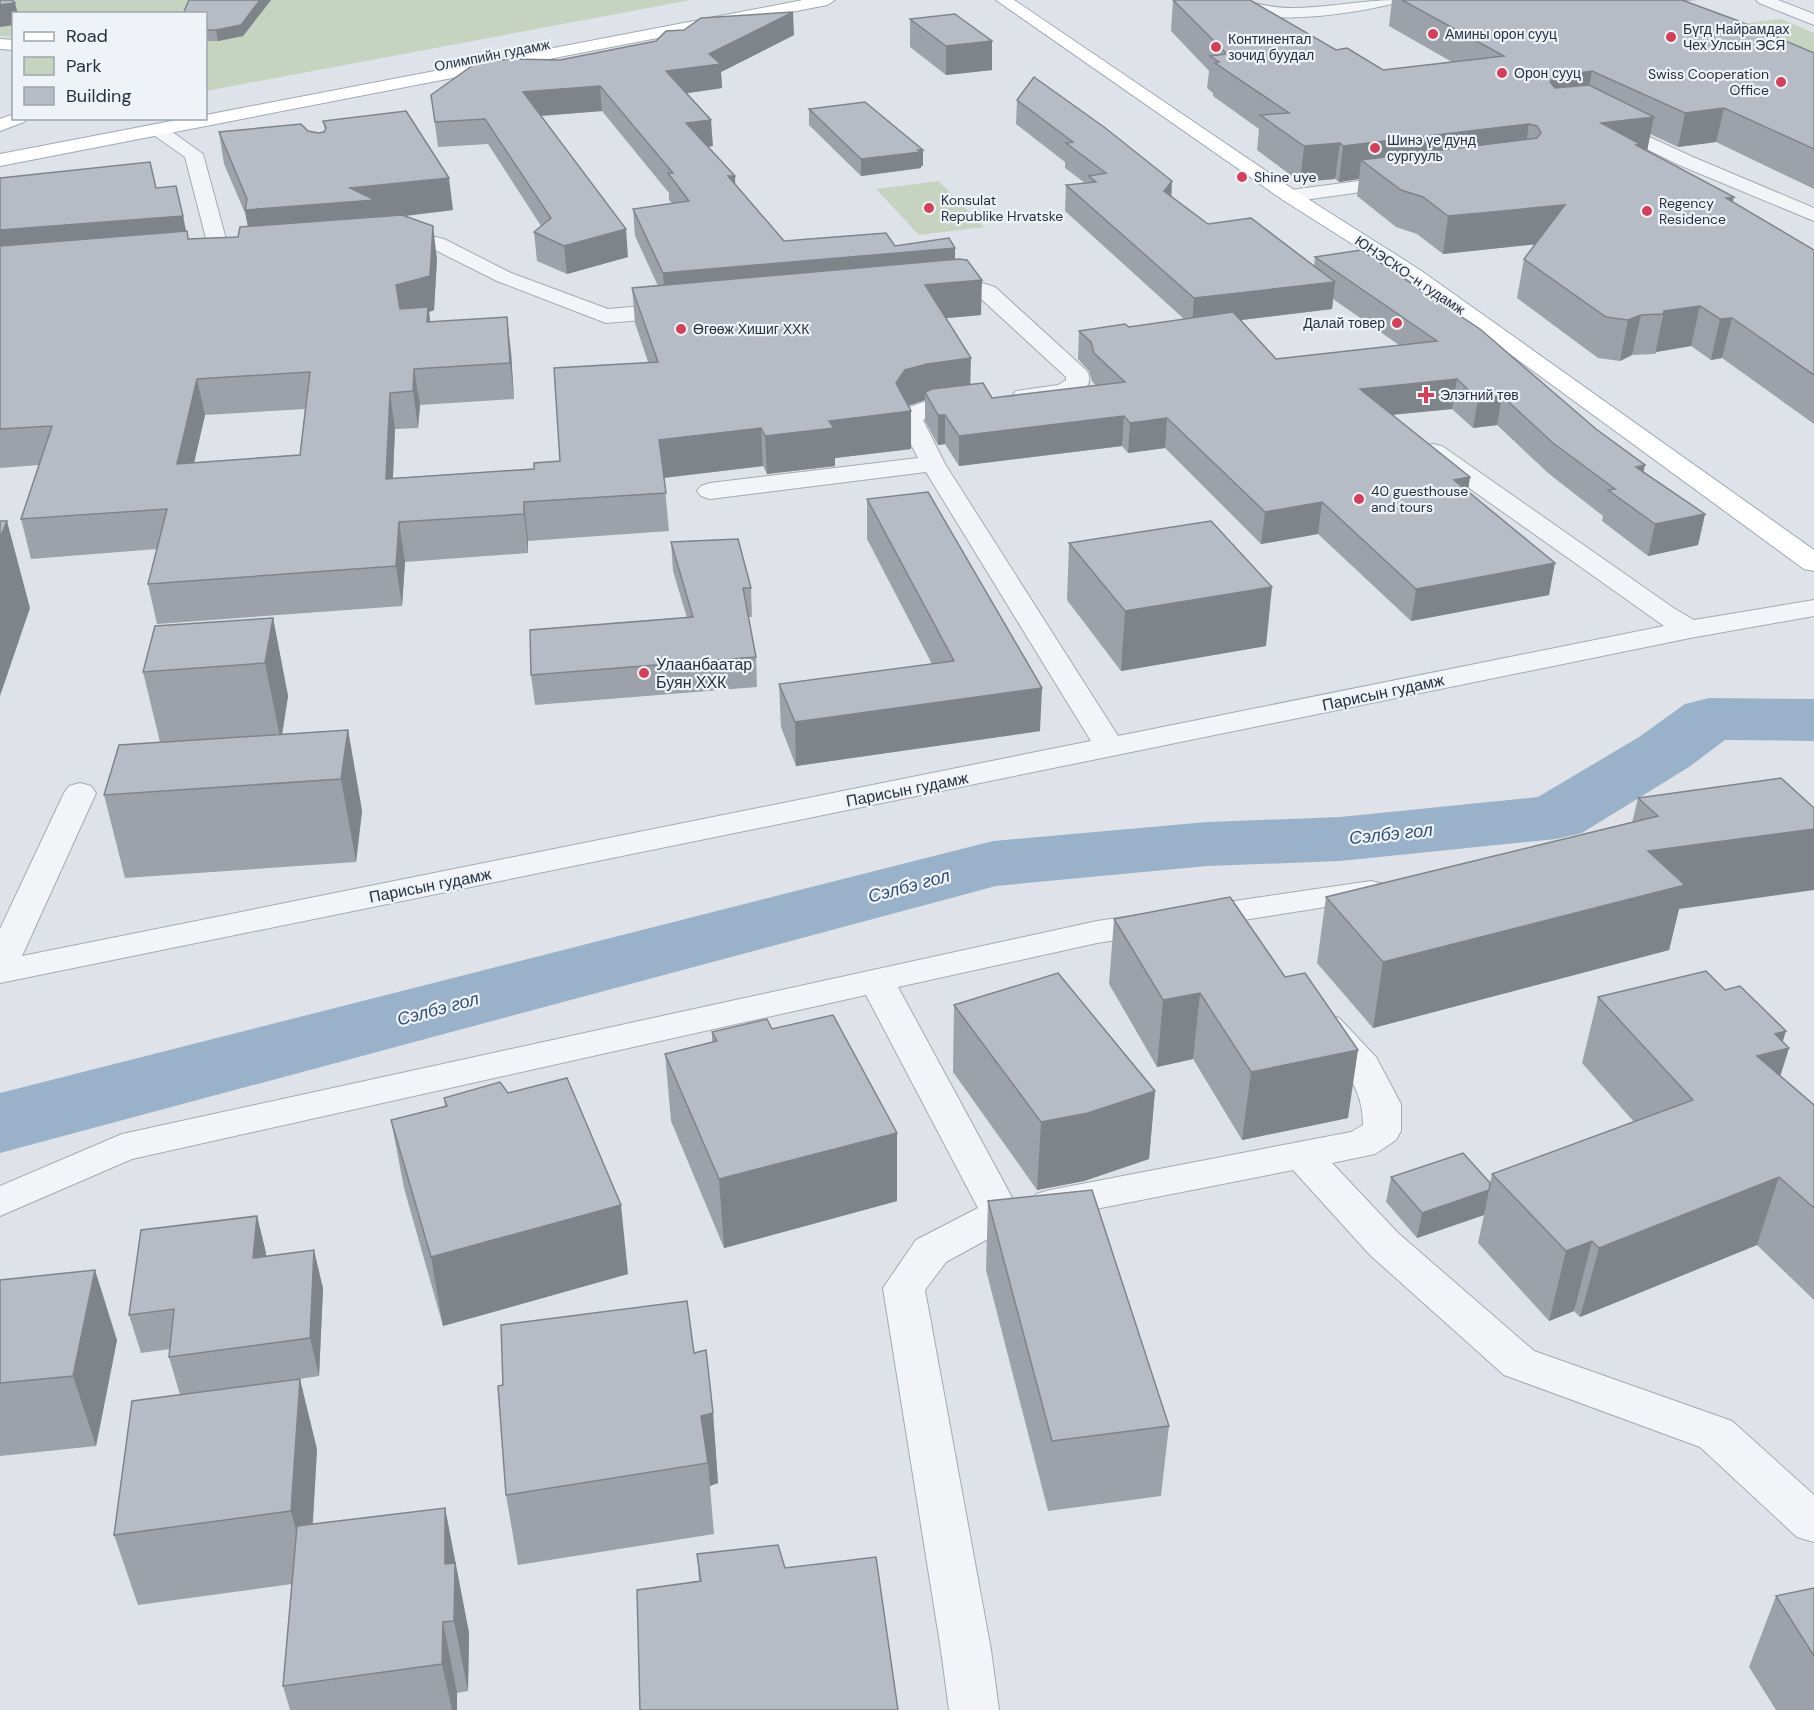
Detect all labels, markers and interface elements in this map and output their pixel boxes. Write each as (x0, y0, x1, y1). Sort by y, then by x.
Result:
legend (12, 12, 207, 120)
place label: Бүгд Найрамдах Чех Улсын ЭСЯ (1683, 20, 1789, 54)
text: Road (66, 24, 108, 48)
place label: Амины орон сууц (1445, 25, 1557, 43)
marker: Амины орон сууц (1426, 27, 1440, 41)
place label: Континентал зочид буудал (1228, 30, 1314, 64)
marker: Бүгд Найрамдах Чех Улсын ЭСЯ (1664, 30, 1678, 44)
street label: Олимпийн гудамж (433, 35, 552, 75)
marker: Континентал зочид буудал (1209, 40, 1223, 54)
text: Park (66, 54, 102, 78)
place label: Орон сууц (1514, 64, 1581, 82)
place label: Swiss Cooperation Office (1648, 65, 1769, 99)
marker: Орон сууц (1495, 66, 1509, 80)
marker: Swiss Cooperation Office (1774, 75, 1788, 89)
text: Building (66, 84, 131, 108)
place label: Шинэ үе дунд сургууль (1387, 131, 1476, 165)
marker: Шинэ үе дунд сургууль (1368, 141, 1382, 155)
place label: Shine uye (1254, 168, 1316, 186)
marker: Shine uye (1235, 170, 1249, 184)
place label: Konsulat Republike Hrvatske (941, 191, 1063, 225)
place label: Regency Residence (1659, 194, 1726, 228)
marker: Konsulat Republike Hrvatske (922, 201, 936, 215)
marker: Regency Residence (1640, 204, 1654, 218)
street label: ЮНЭСКО-н гудамж (1352, 231, 1469, 319)
place label: Далай товер (1303, 314, 1385, 332)
marker: Далай товер (1390, 316, 1404, 330)
place label: Өгөөж Хишиг ХХК (693, 320, 810, 338)
marker: Өгөөж Хишиг ХХК (674, 322, 688, 336)
marker: Элэгний төв (1417, 386, 1435, 404)
place label: Элэгний төв (1440, 386, 1519, 404)
place label: 40 guesthouse and tours (1371, 482, 1468, 516)
marker: 40 guesthouse and tours (1352, 492, 1366, 506)
place label: Улаанбаатар Буян ХХК (656, 654, 752, 693)
marker: Улаанбаатар Буян ХХК (637, 666, 651, 680)
street label: Парисын гудамж (1320, 669, 1446, 716)
street label: Парисын гудамж (844, 767, 970, 812)
water label: Сэлбэ гол (1348, 818, 1434, 850)
street label: Парисын гудамж (367, 863, 493, 908)
water label: Сэлбэ гол (865, 864, 953, 908)
water label: Сэлбэ гол (394, 987, 482, 1031)

